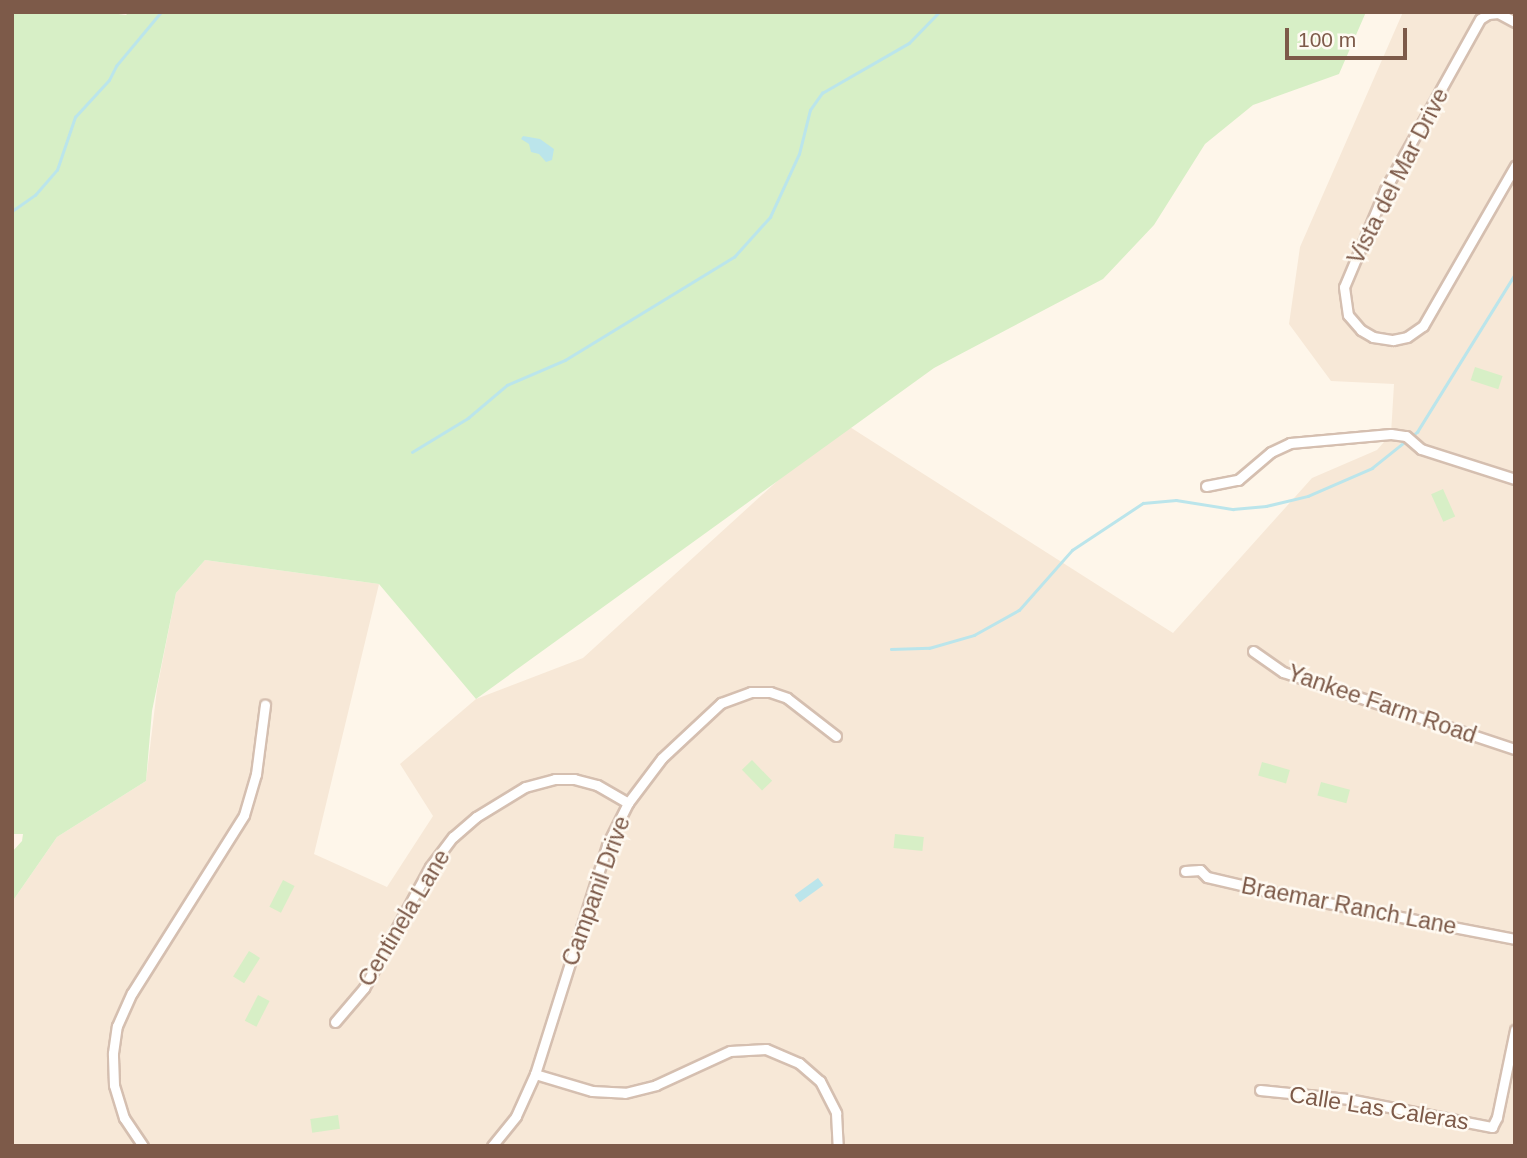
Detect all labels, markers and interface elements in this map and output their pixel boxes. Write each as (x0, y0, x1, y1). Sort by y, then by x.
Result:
scale bar (1289, 14, 1412, 58)
text: 100 m (1298, 28, 1356, 51)
street label: Vista del Mar Drive (1342, 83, 1454, 269)
street label: Yankee Farm Road (1284, 659, 1480, 749)
street label: Campanil Drive (556, 812, 636, 970)
street label: Centinela Lane (352, 845, 456, 991)
street label: Braemar Ranch Lane (1239, 872, 1459, 940)
street label: Calle Las Caleras (1287, 1080, 1471, 1136)

